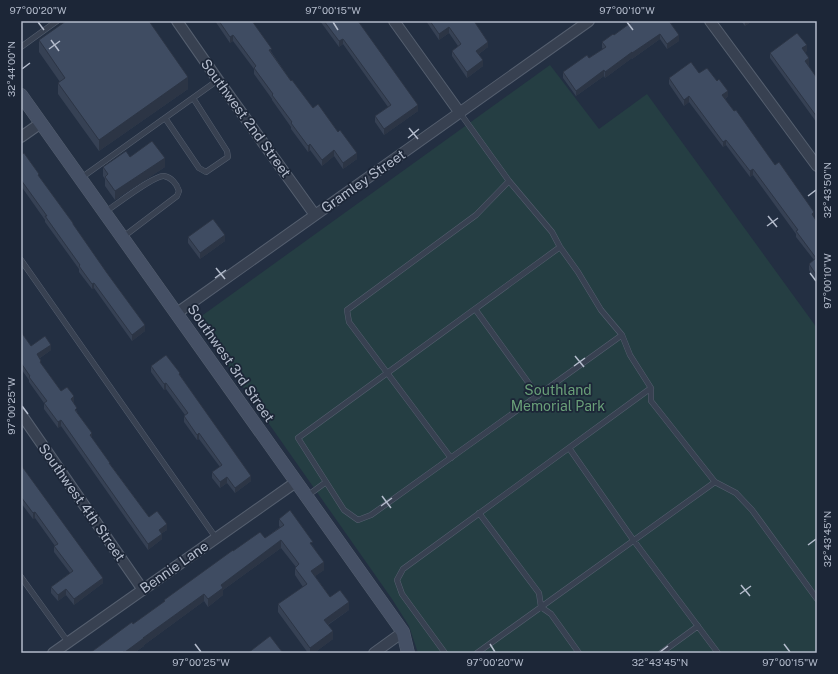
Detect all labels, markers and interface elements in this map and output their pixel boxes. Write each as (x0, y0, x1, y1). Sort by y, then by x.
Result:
text: 97°00'20"W (9, 4, 67, 16)
text: 97°00'15"W (305, 4, 361, 16)
text: 97°00'10"W (599, 4, 655, 16)
text: 32°44'00"N (5, 41, 17, 97)
street label: Southwest 2nd Street (198, 56, 294, 180)
street label: Gramley Street (318, 146, 408, 216)
text: 32°43'50"N (821, 162, 833, 218)
text: 97°00'10"W (821, 253, 833, 309)
street label: Southwest 3rd Street (184, 301, 278, 425)
text: 97°00'25"W (5, 377, 17, 435)
park label: Southland Memorial Park (511, 382, 605, 414)
street label: Southwest 4th Street (35, 440, 129, 564)
text: 32°43'45"N (821, 511, 833, 567)
street label: Bennie Lane (137, 538, 211, 596)
text: 97°00'25"W (172, 656, 230, 668)
text: 97°00'20"W (466, 656, 524, 668)
text: 32°43'45"N (632, 656, 688, 668)
text: 97°00'15"W (762, 656, 818, 668)

